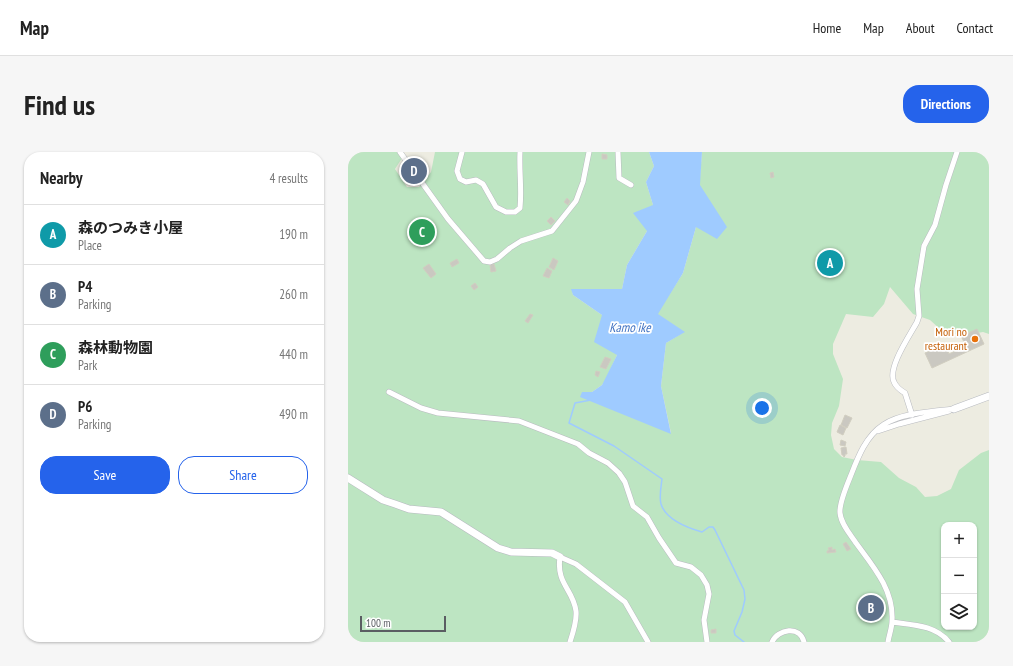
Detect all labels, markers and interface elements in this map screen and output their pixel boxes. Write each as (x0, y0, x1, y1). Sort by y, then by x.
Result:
text: Map (20, 16, 49, 40)
text: Home (813, 19, 841, 37)
text: Map (863, 19, 884, 37)
text: About (906, 19, 935, 37)
text: Contact (957, 19, 993, 37)
button: Directions (903, 85, 989, 123)
text: Find us (24, 86, 95, 123)
pin: D (401, 156, 427, 186)
text: Nearby (40, 167, 83, 189)
text: 4 results (269, 170, 308, 187)
pin: C (409, 217, 435, 247)
text: 森のつみき小屋 (78, 218, 183, 237)
text: A (50, 226, 56, 243)
text: 190 m (279, 226, 308, 243)
text: Place (78, 237, 102, 254)
pin: A (817, 248, 843, 278)
text: P4 (78, 277, 92, 296)
text: B (50, 286, 56, 303)
text: 260 m (279, 286, 308, 303)
text: Parking (78, 296, 111, 313)
water label: Kamo ike (609, 319, 652, 336)
place label: Mori no restaurant (925, 324, 968, 353)
marker: Mori no restaurant (970, 334, 980, 344)
text: 森林動物園 (78, 338, 153, 357)
text: C (50, 346, 56, 363)
text: 440 m (279, 346, 308, 363)
text: Park (78, 357, 97, 374)
text: P6 (78, 397, 92, 416)
your location (752, 398, 772, 418)
text: D (50, 406, 56, 423)
text: 490 m (279, 406, 308, 423)
text: Parking (78, 416, 111, 433)
button: Save (40, 456, 170, 494)
button: Share (178, 456, 308, 494)
map controls (941, 522, 977, 630)
button: + (941, 522, 977, 558)
button: − (941, 558, 977, 594)
pin: B (858, 593, 884, 623)
button: layers (941, 594, 977, 630)
scale bar (360, 614, 446, 633)
text: 100 m (366, 616, 390, 630)

